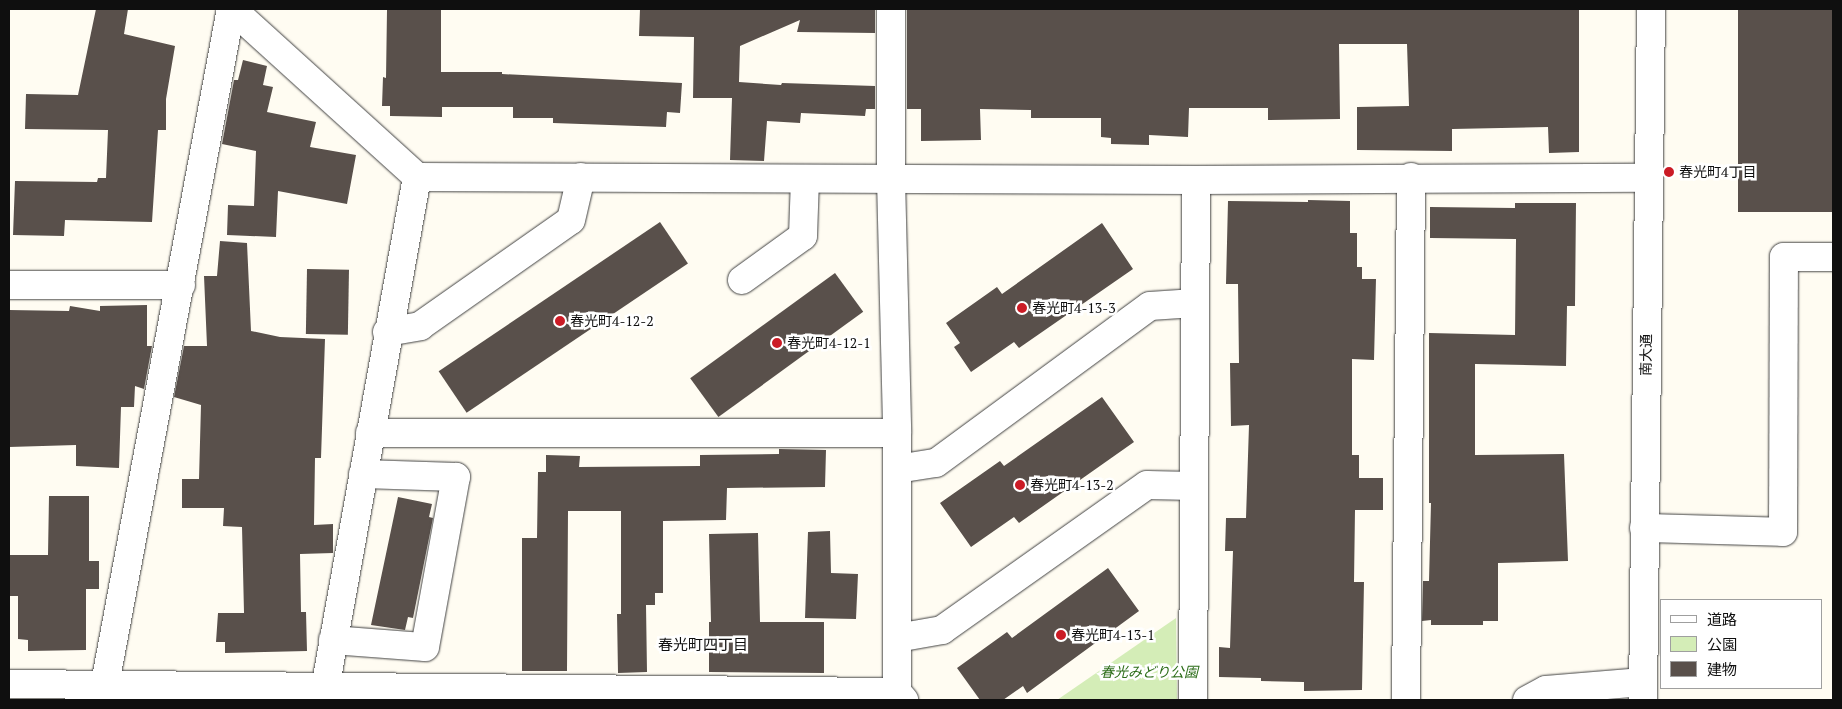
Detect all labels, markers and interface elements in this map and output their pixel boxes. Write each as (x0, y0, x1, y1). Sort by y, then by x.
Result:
place label: 春光町4丁目 (1679, 164, 1756, 180)
marker: 春光町4丁目 (1663, 166, 1675, 178)
place label: 春光町4-13-3 (1032, 300, 1116, 316)
marker: 春光町4-13-3 (1016, 302, 1028, 314)
place label: 春光町4-12-2 (570, 313, 654, 329)
marker: 春光町4-12-2 (554, 315, 566, 327)
street label: 南大通 (1637, 334, 1655, 376)
place label: 春光町4-12-1 (787, 335, 871, 351)
marker: 春光町4-12-1 (771, 337, 783, 349)
place label: 春光町4-13-2 (1030, 477, 1114, 493)
marker: 春光町4-13-2 (1014, 479, 1026, 491)
legend (1660, 599, 1822, 689)
text: 道路 (1707, 609, 1737, 629)
place label: 春光町4-13-1 (1071, 627, 1155, 643)
marker: 春光町4-13-1 (1055, 629, 1067, 641)
text: 公園 (1707, 634, 1737, 654)
district label: 春光町四丁目 (658, 636, 748, 654)
text: 建物 (1707, 659, 1737, 679)
park label: 春光みどり公園 (1100, 664, 1198, 680)

